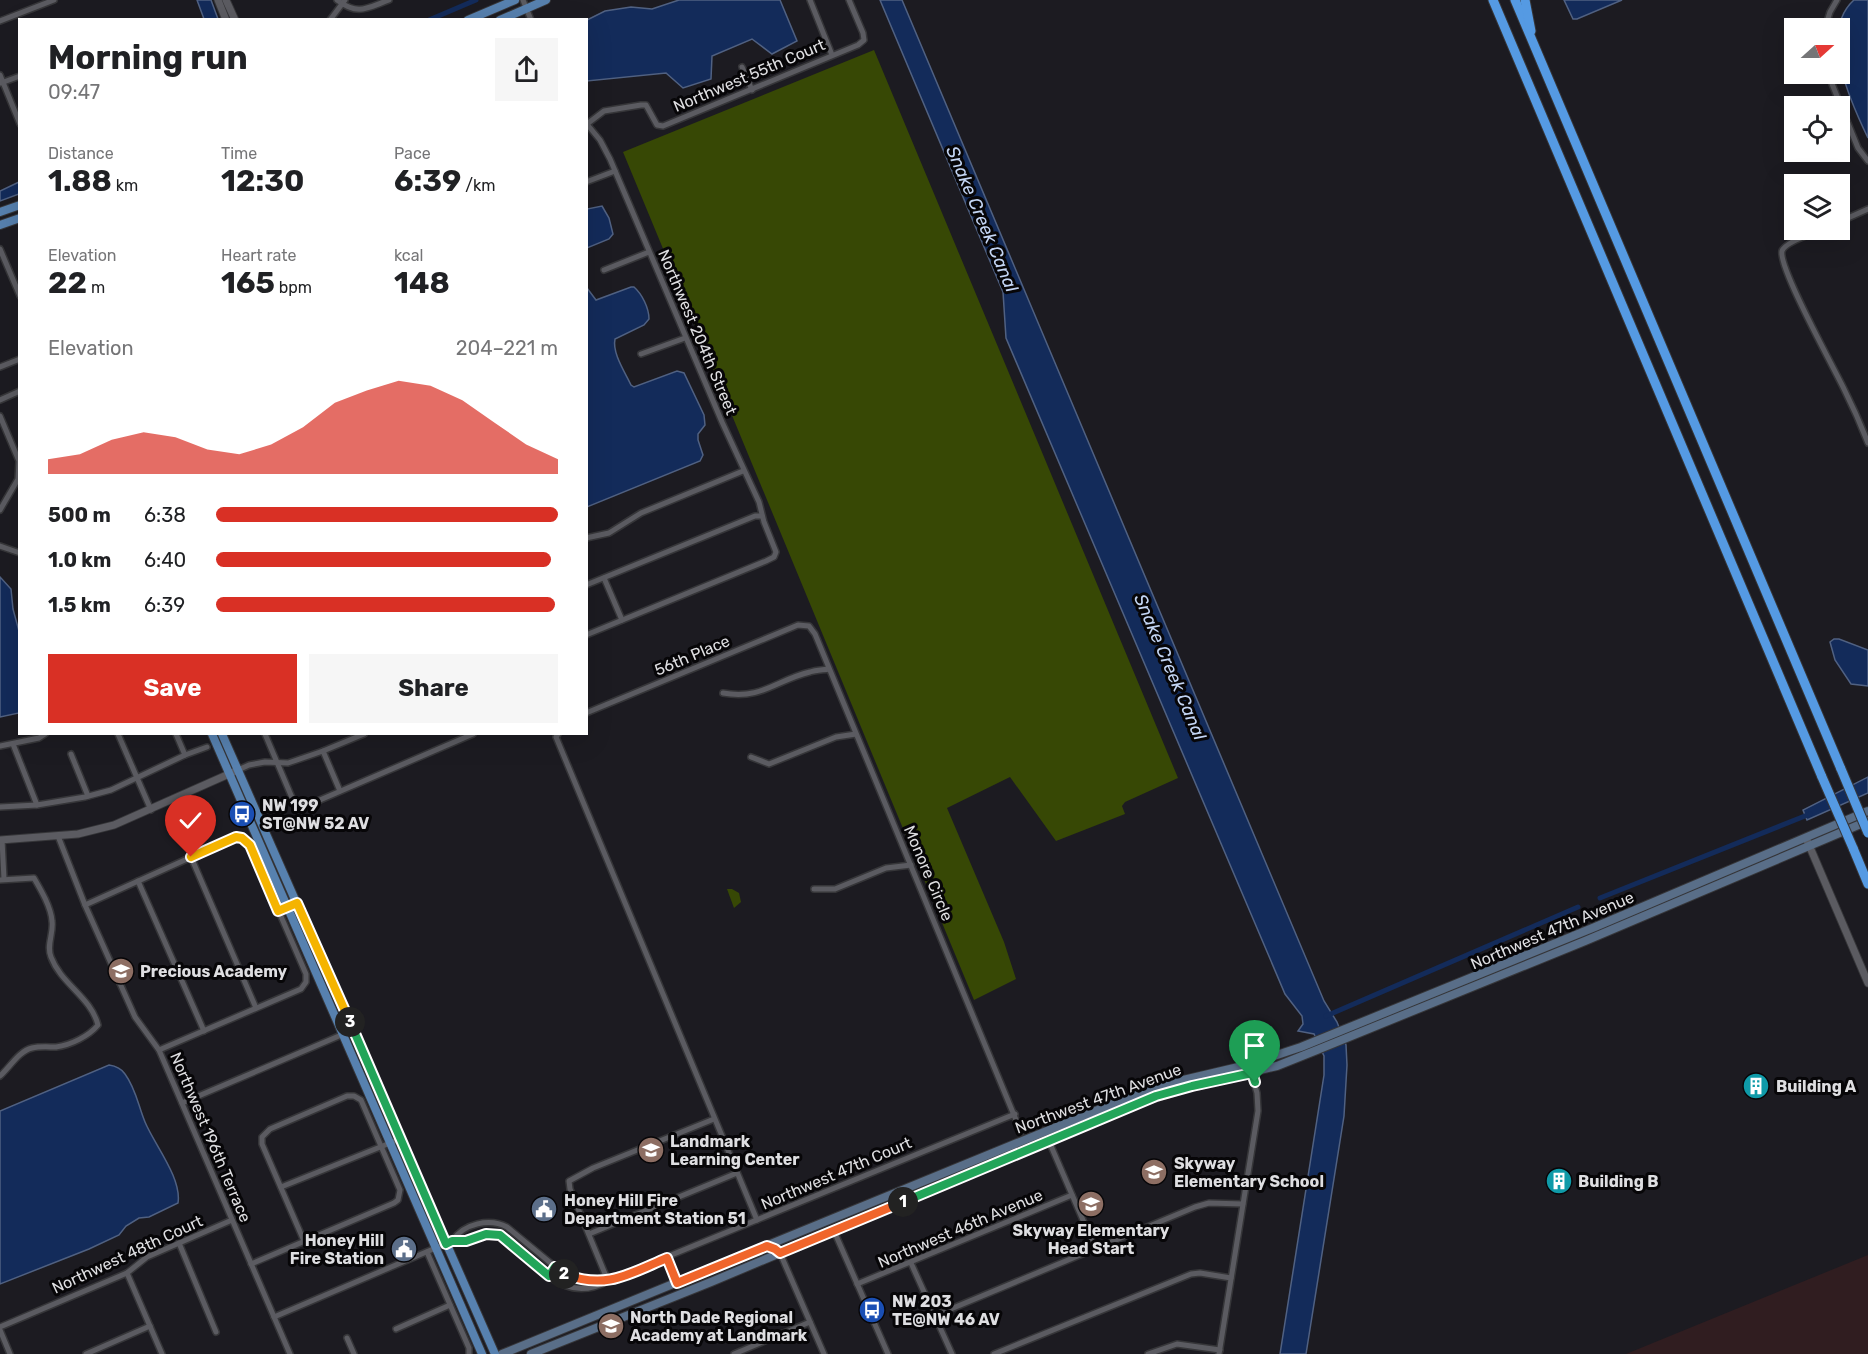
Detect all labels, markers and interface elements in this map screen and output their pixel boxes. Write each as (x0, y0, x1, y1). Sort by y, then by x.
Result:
north arrow (1784, 18, 1850, 84)
map controls (1784, 18, 1850, 240)
street label: Northwest 55th Court (671, 35, 828, 116)
text: Morning run (48, 38, 248, 77)
button: share (495, 38, 558, 101)
text: 09:47 (48, 80, 100, 104)
button: locate (1784, 96, 1850, 162)
water label: Snake Creek Canal (941, 143, 1023, 296)
text: Distance (48, 144, 114, 163)
text: Time (221, 144, 257, 163)
text: Pace (394, 144, 431, 163)
text: 1.88 (48, 163, 112, 199)
text: 12:30 (221, 163, 304, 199)
text: 6:39 (394, 163, 461, 199)
button: layers (1784, 174, 1850, 240)
text: km (112, 176, 138, 195)
text: /km (461, 176, 495, 195)
text: Elevation (48, 246, 117, 265)
text: Heart rate (221, 246, 296, 265)
text: kcal (394, 246, 423, 265)
street label: Northwest 204th Street (654, 247, 741, 418)
text: 22 (48, 265, 87, 301)
text: 165 (221, 265, 275, 301)
text: 148 (394, 265, 450, 301)
text: m (87, 278, 105, 297)
text: bpm (275, 278, 312, 297)
text: Elevation (48, 336, 134, 360)
text: 204–221 m (456, 336, 558, 360)
text: 500 m (48, 503, 111, 527)
text: 6:38 (144, 503, 186, 527)
text: 1.0 km (48, 548, 111, 572)
text: 6:40 (144, 548, 186, 572)
water label: Snake Creek Canal (1129, 591, 1211, 744)
text: 1.5 km (48, 593, 111, 617)
text: 6:39 (144, 593, 185, 617)
street label: 56th Place (652, 631, 733, 680)
button: Save (48, 654, 297, 723)
button: Share (309, 654, 558, 723)
pin (165, 795, 216, 857)
place label: NW 199 ST@NW 52 AV (262, 796, 369, 833)
bus stop icon: NW 199 ST@NW 52 AV (227, 799, 257, 829)
icon: check (174, 804, 207, 837)
street label: Monore Circle (900, 823, 957, 924)
street label: Northwest 47th Avenue (1468, 887, 1637, 974)
school or university icon: Precious Academy (106, 956, 136, 986)
place label: Precious Academy (140, 962, 288, 981)
pin: 3 (335, 1007, 365, 1037)
text: 3 (345, 1012, 355, 1031)
pin (1229, 1020, 1280, 1082)
icon: arrive (1238, 1029, 1271, 1062)
street label: Northwest 196th Terrace (166, 1049, 255, 1225)
street label: Northwest 47th Avenue (1012, 1060, 1184, 1137)
building icon: Building A (1741, 1071, 1771, 1101)
place label: Building A (1776, 1077, 1857, 1096)
place label: Landmark Learning Center (670, 1132, 800, 1169)
street label: Northwest 47th Court (758, 1133, 914, 1214)
school or university icon: Landmark Learning Center (636, 1135, 666, 1165)
place label: Skyway Elementary School (1174, 1154, 1324, 1191)
school or university icon: Skyway Elementary School (1139, 1157, 1169, 1187)
building icon: Building B (1544, 1166, 1574, 1196)
place label: Building B (1578, 1172, 1658, 1191)
street label: Northwest 46th Avenue (875, 1185, 1046, 1272)
pin: 1 (888, 1187, 918, 1217)
school or university icon: Skyway Elementary Head Start (1076, 1189, 1106, 1219)
place label: Honey Hill Fire Department Station 51 (564, 1191, 746, 1228)
text: 1 (899, 1192, 907, 1211)
public building icon: Honey Hill Fire Department Station 51 (529, 1194, 559, 1224)
street label: Northwest 48th Court (49, 1211, 206, 1298)
place label: Skyway Elementary Head Start (1013, 1221, 1170, 1258)
place label: Honey Hill Fire Station (290, 1231, 384, 1268)
public building icon: Honey Hill Fire Station (389, 1234, 419, 1264)
pin: 2 (549, 1259, 579, 1289)
text: 2 (559, 1264, 569, 1283)
place label: NW 203 TE@NW 46 AV (892, 1292, 1000, 1329)
bus stop icon: NW 203 TE@NW 46 AV (857, 1295, 887, 1325)
place label: North Dade Regional Academy at Landmark (630, 1308, 808, 1345)
school or university icon: North Dade Regional Academy at Landmark (596, 1311, 626, 1341)

